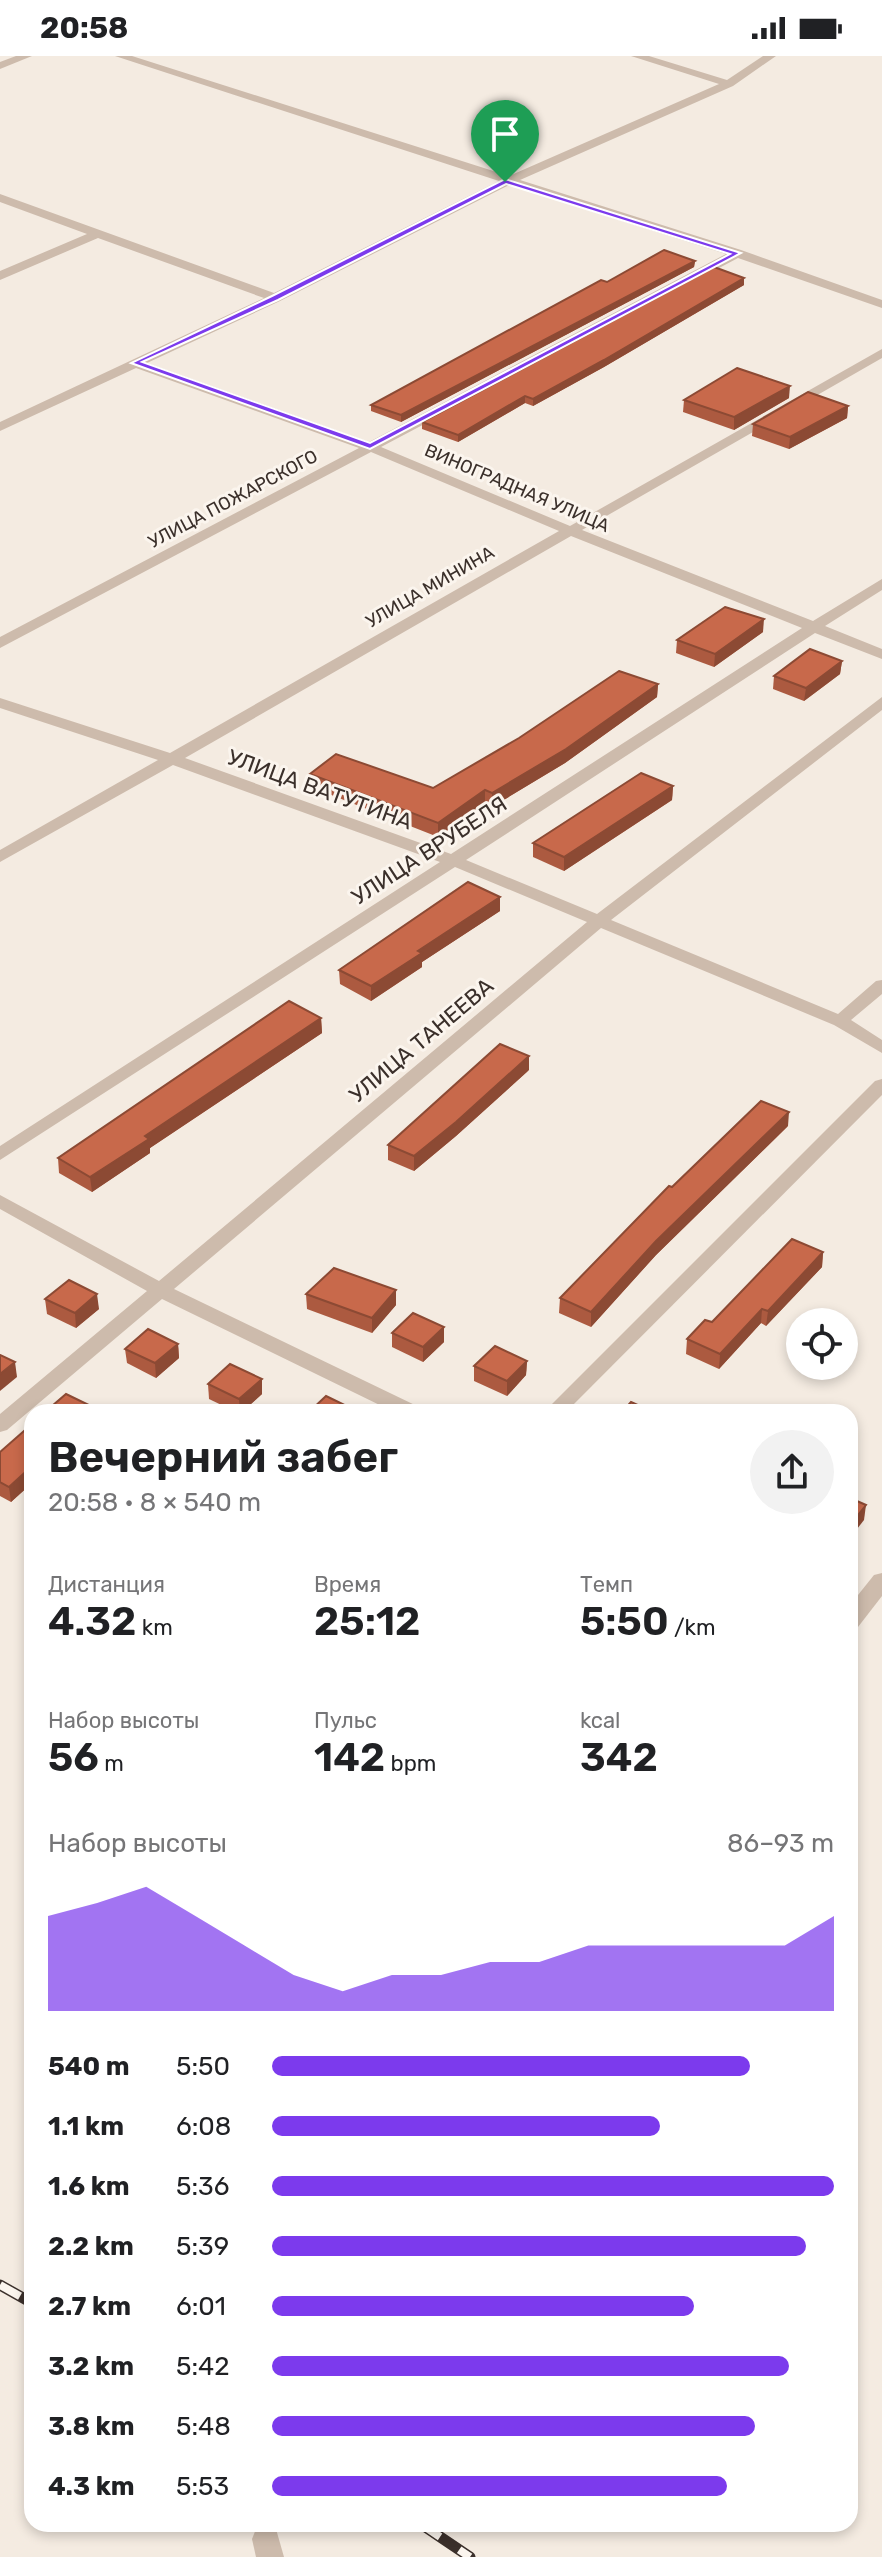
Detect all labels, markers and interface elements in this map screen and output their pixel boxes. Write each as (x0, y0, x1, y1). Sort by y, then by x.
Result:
text: 20:58 (40, 10, 128, 46)
pin (471, 100, 539, 182)
icon: arrive (483, 112, 527, 156)
street label: ВИНОГРАДНАЯ УЛИЦА (421, 439, 613, 537)
street label: УЛИЦА ПОЖАРСКОГО (145, 445, 321, 553)
street label: УЛИЦА МИНИНА (362, 541, 498, 633)
street label: УЛИЦА ВАТУТИНА (224, 743, 416, 836)
street label: УЛИЦА ВРУБЕЛЯ (347, 790, 512, 911)
street label: УЛИЦА ТАНЕЕВА (344, 972, 499, 1108)
map controls (786, 1308, 858, 1380)
button: locate (786, 1308, 858, 1380)
button: share (750, 1430, 834, 1514)
text: Вечерний забег (48, 1431, 398, 1483)
text: 20:58 · 8 × 540 m (48, 1487, 261, 1518)
text: Дистанция (48, 1571, 165, 1598)
text: Время (314, 1571, 381, 1598)
text: Темп (580, 1571, 633, 1598)
text: 4.32 (48, 1598, 136, 1645)
text: 25:12 (314, 1598, 420, 1645)
text: 5:50 (580, 1598, 669, 1645)
text: km (136, 1614, 173, 1641)
text: /km (669, 1614, 716, 1641)
text: Набор высоты (48, 1707, 199, 1734)
text: Пульс (314, 1707, 377, 1734)
text: kcal (580, 1707, 620, 1734)
text: 56 (48, 1734, 99, 1781)
text: 142 (314, 1734, 385, 1781)
text: 342 (580, 1734, 658, 1781)
text: m (99, 1750, 124, 1777)
text: bpm (385, 1750, 436, 1777)
text: Набор высоты (48, 1828, 227, 1859)
text: 86–93 m (727, 1828, 834, 1859)
text: 540 m (48, 2051, 130, 2082)
text: 5:50 (176, 2051, 230, 2082)
text: 1.1 km (48, 2111, 124, 2142)
text: 6:08 (176, 2111, 231, 2142)
text: 1.6 km (48, 2171, 130, 2202)
text: 5:36 (176, 2171, 229, 2202)
text: 2.2 km (48, 2231, 134, 2262)
text: 5:39 (176, 2231, 229, 2262)
text: 2.7 km (48, 2291, 131, 2322)
text: 6:01 (176, 2291, 226, 2322)
text: 3.2 km (48, 2351, 134, 2382)
text: 5:42 (176, 2351, 230, 2382)
text: 3.8 km (48, 2411, 135, 2442)
text: 5:48 (176, 2411, 231, 2442)
text: 4.3 km (48, 2471, 135, 2502)
text: 5:53 (176, 2471, 229, 2502)

